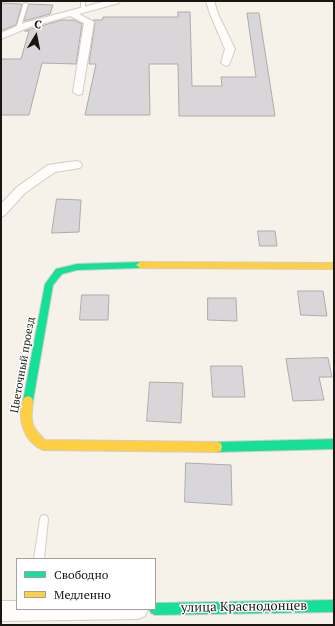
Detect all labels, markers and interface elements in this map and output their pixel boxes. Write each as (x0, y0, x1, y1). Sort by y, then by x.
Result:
north arrow (16, 16, 56, 56)
text: С (33, 17, 43, 32)
street label: Цветочный проезд (8, 316, 38, 414)
legend (16, 558, 156, 610)
text: Свободно (54, 567, 108, 582)
text: Медленно (54, 587, 111, 602)
street label: улица Краснодонцев (181, 598, 307, 616)

